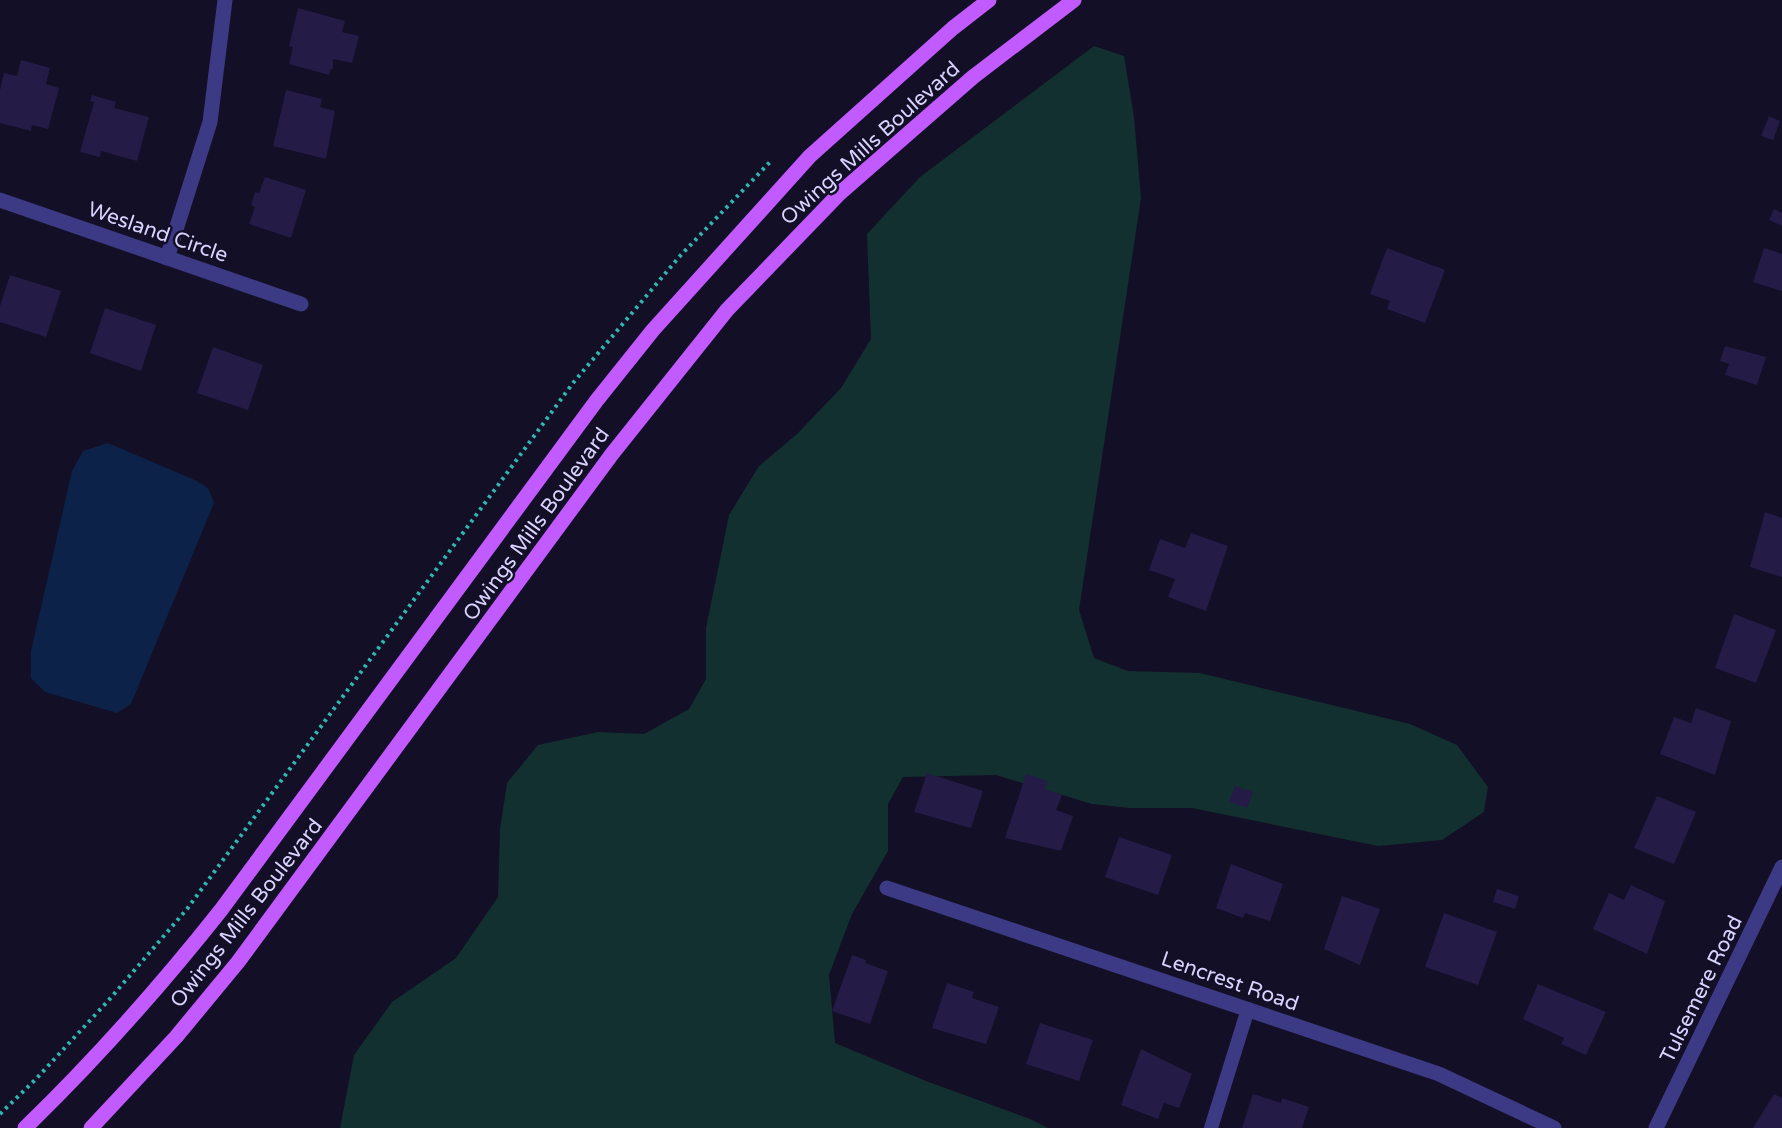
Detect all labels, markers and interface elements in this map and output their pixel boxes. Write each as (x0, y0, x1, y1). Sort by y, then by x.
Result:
street label: Owings Mills Boulevard (776, 56, 965, 230)
street label: Wesland Circle (84, 197, 231, 268)
street label: Owings Mills Boulevard (458, 423, 615, 626)
street label: Owings Mills Boulevard (165, 814, 328, 1013)
street label: Tulsemere Road (1655, 912, 1748, 1067)
street label: Lencrest Road (1158, 946, 1302, 1017)

